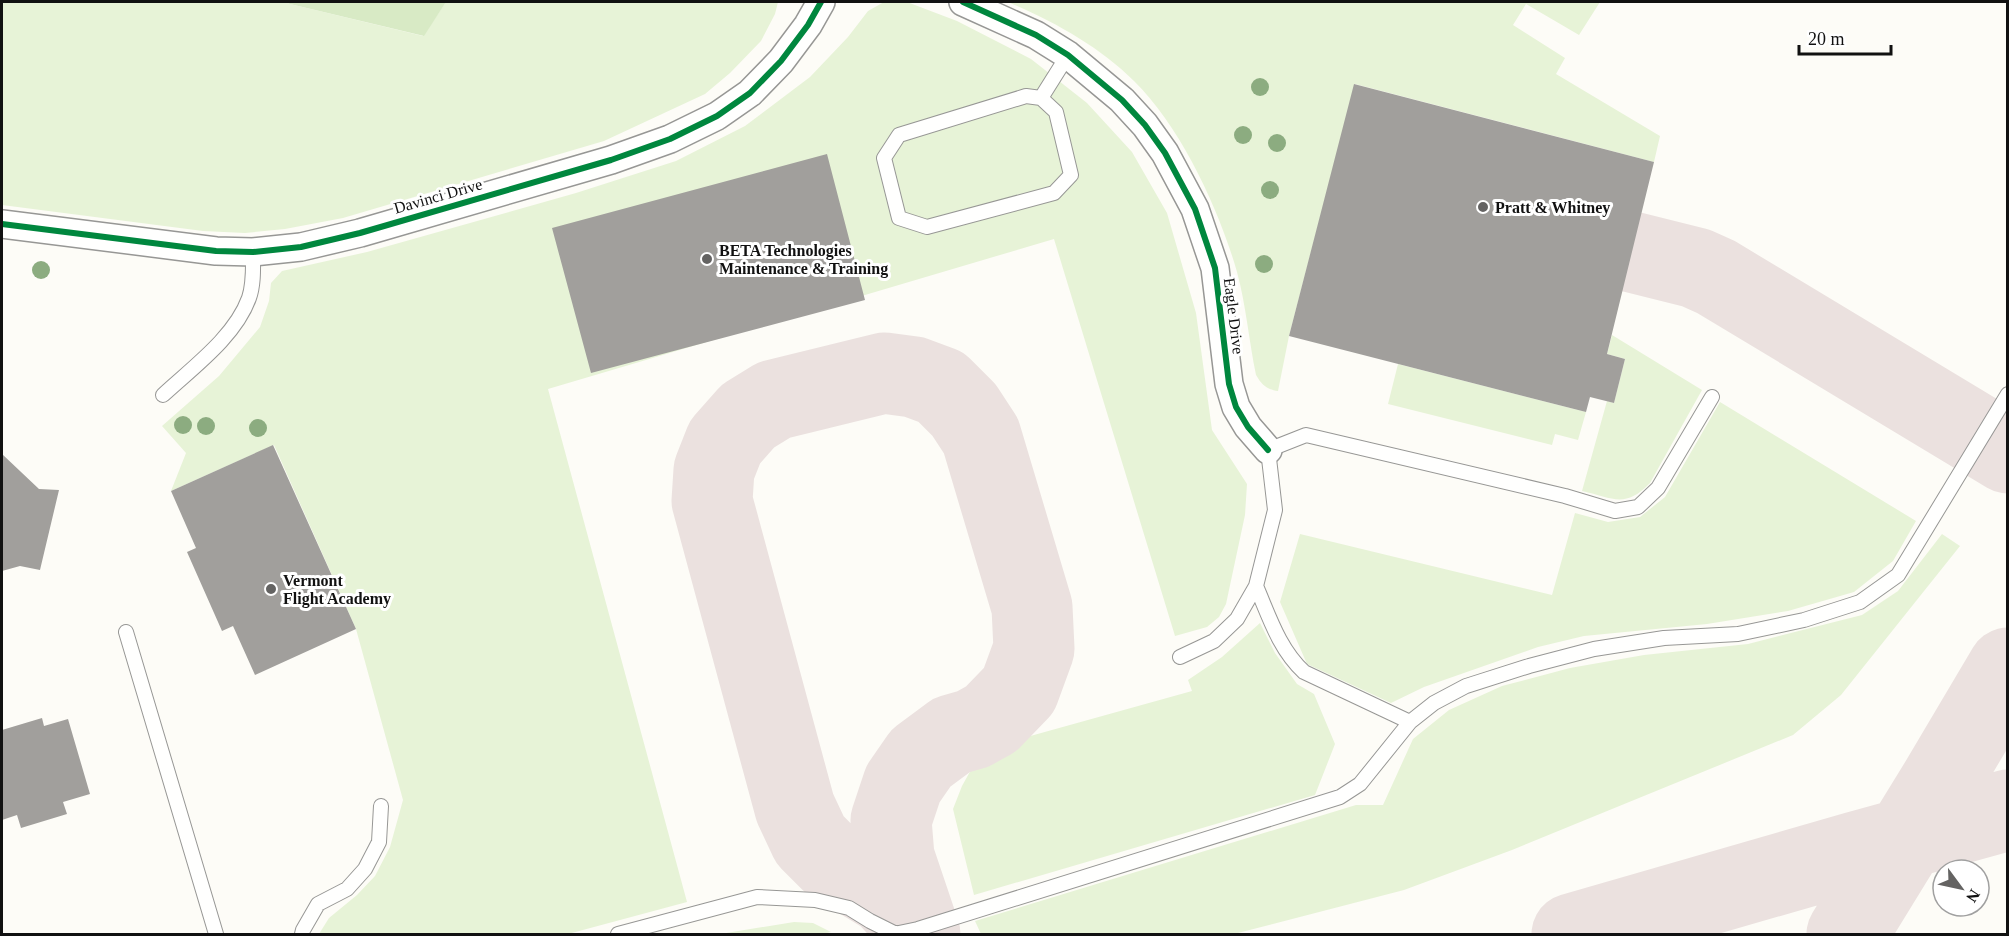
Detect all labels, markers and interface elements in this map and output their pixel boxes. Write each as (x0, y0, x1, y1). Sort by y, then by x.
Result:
scale bar (1799, 18, 1890, 56)
text: 20 m (1808, 29, 1845, 49)
street label: Davinci Drive (392, 175, 484, 217)
place label: Pratt & Whitney (1495, 199, 1610, 217)
marker: Pratt & Whitney (1476, 200, 1490, 214)
place label: BETA Technologies Maintenance & Training (719, 242, 888, 278)
marker: BETA Technologies Maintenance & Training (700, 252, 714, 266)
street label: Eagle Drive (1220, 277, 1247, 355)
place label: Vermont Flight Academy (283, 572, 391, 608)
marker: Vermont Flight Academy (264, 582, 278, 596)
north arrow (1931, 858, 1991, 918)
text: N (1963, 886, 1983, 906)

